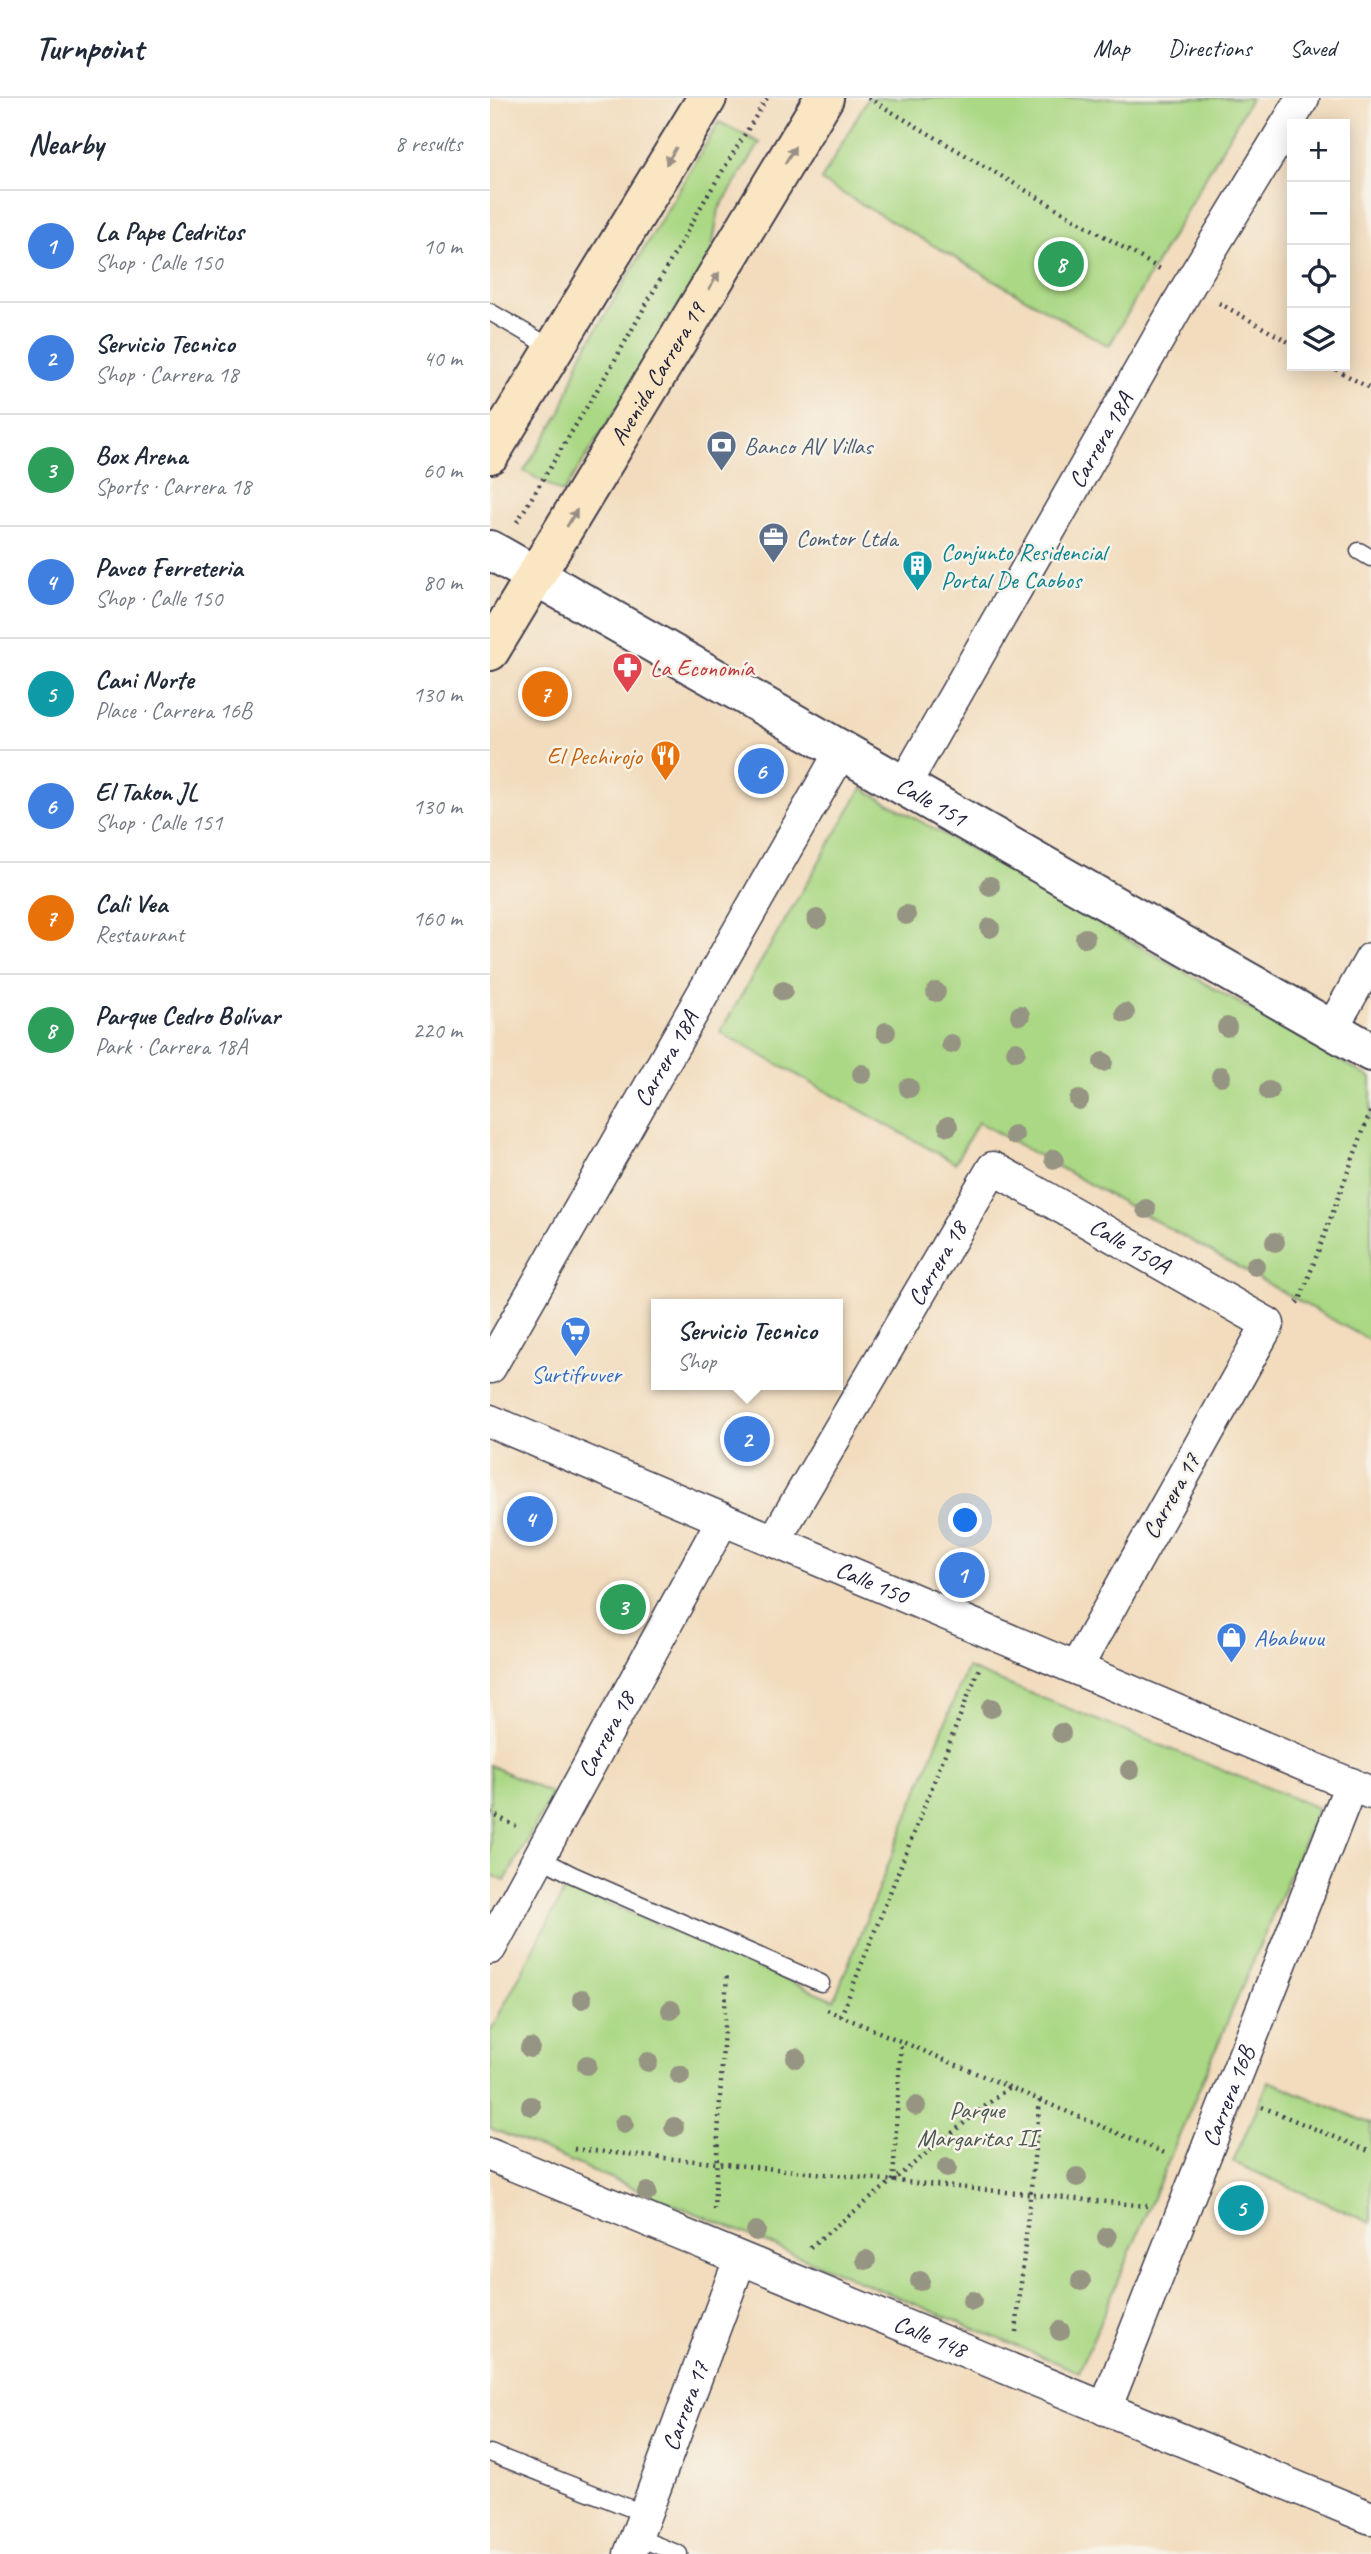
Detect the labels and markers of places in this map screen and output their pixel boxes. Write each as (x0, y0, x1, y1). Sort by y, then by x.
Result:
pin: 8 (1038, 238, 1084, 290)
bank icon: Banco AV Villas (704, 429, 738, 473)
place label: Banco AV Villas (744, 431, 874, 461)
office icon: Comtor Ltda (756, 521, 790, 565)
place label: Comtor Ltda (796, 523, 899, 553)
place label: Conjunto Residencial Portal De Caobos (941, 537, 1110, 595)
building icon: Conjunto Residencial Portal De Caobos (901, 549, 935, 593)
pharmacy icon: La Economía (610, 651, 644, 695)
place label: La Economía (650, 653, 755, 683)
pin: 7 (522, 668, 568, 720)
restaurant icon: El Pechirojo (648, 739, 682, 783)
place label: El Pechirojo (547, 741, 644, 771)
pin: 6 (738, 745, 784, 797)
supermarket icon: Surtifruver (559, 1315, 593, 1359)
place label: Surtifruver (531, 1359, 623, 1389)
pin: 2 (724, 1413, 770, 1465)
pin: 4 (507, 1493, 553, 1545)
pin: 1 (939, 1549, 985, 1601)
pin: 3 (600, 1581, 646, 1633)
shop icon: Ababuuu (1214, 1621, 1248, 1665)
place label: Ababuuu (1254, 1623, 1326, 1653)
pin: 5 (1218, 2182, 1264, 2234)

